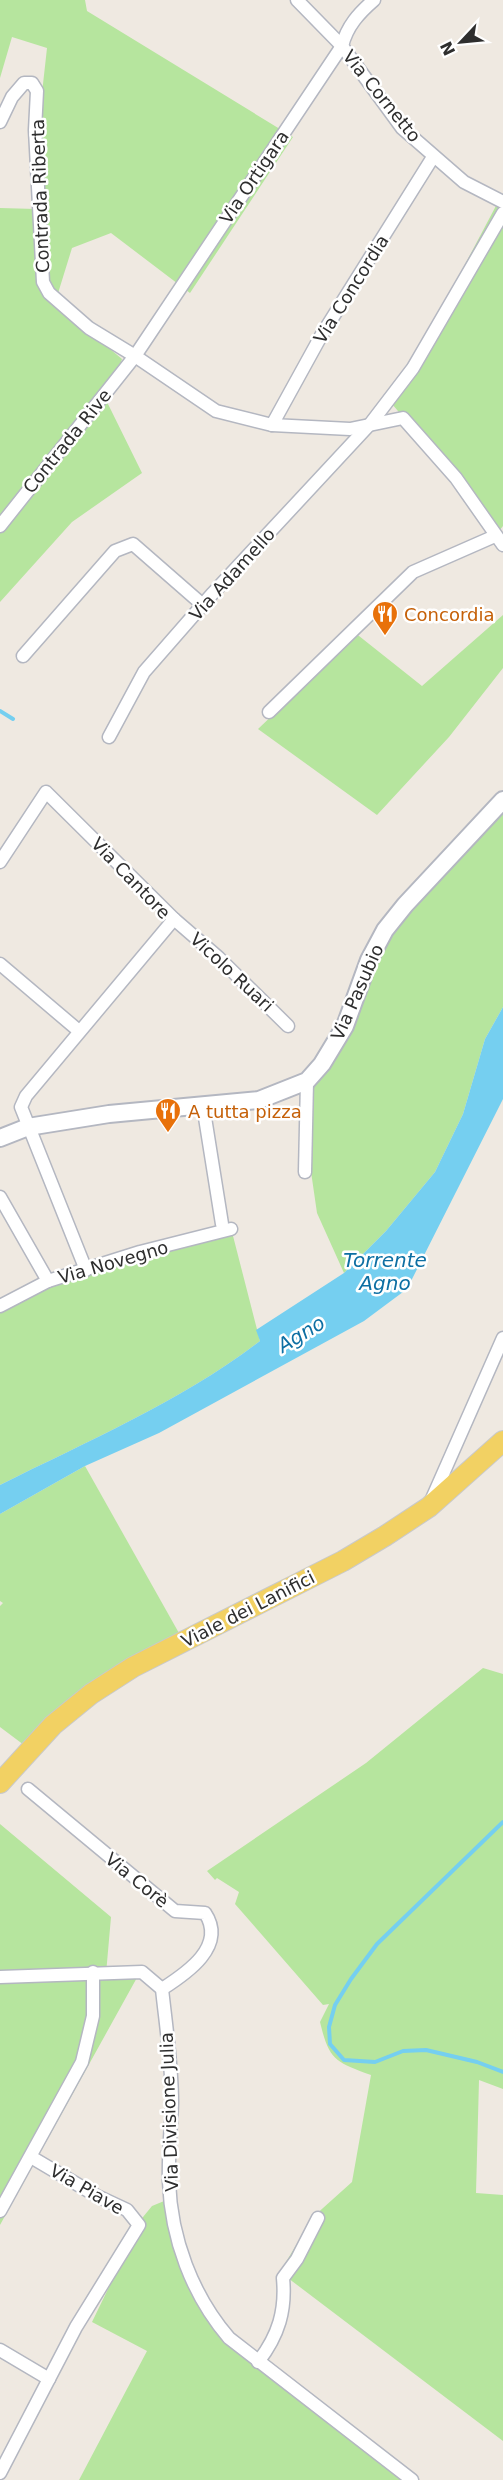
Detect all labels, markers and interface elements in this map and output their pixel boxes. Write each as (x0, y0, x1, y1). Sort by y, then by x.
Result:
north arrow (431, 12, 491, 72)
text: N (436, 38, 459, 59)
street label: Via Cornetto (339, 46, 425, 146)
street label: Contrada Riberta (27, 119, 53, 273)
street label: Via Ortigara (215, 126, 293, 228)
street label: Via Concordia (309, 231, 393, 347)
street label: Contrada Rive (19, 385, 115, 497)
street label: Via Adamello (185, 523, 279, 625)
restaurant icon: Concordia (370, 599, 400, 637)
place label: Concordia (404, 604, 494, 625)
street label: Via Cantore (87, 833, 175, 923)
street label: Vicolo Ruari (186, 928, 278, 1016)
street label: Via Pasubio (326, 941, 388, 1043)
restaurant icon: A tutta pizza (153, 1096, 183, 1134)
place label: A tutta pizza (188, 1101, 302, 1122)
street label: Via Novegno (55, 1236, 171, 1288)
water label: Torrente Agno (343, 1248, 427, 1295)
water label: Agno (271, 1311, 329, 1359)
street label: Viale dei Lanifici (178, 1566, 318, 1652)
street label: Via Corè (101, 1848, 173, 1912)
street label: Via Divisione Julia (156, 2032, 182, 2192)
street label: Via Piave (46, 2159, 128, 2219)

